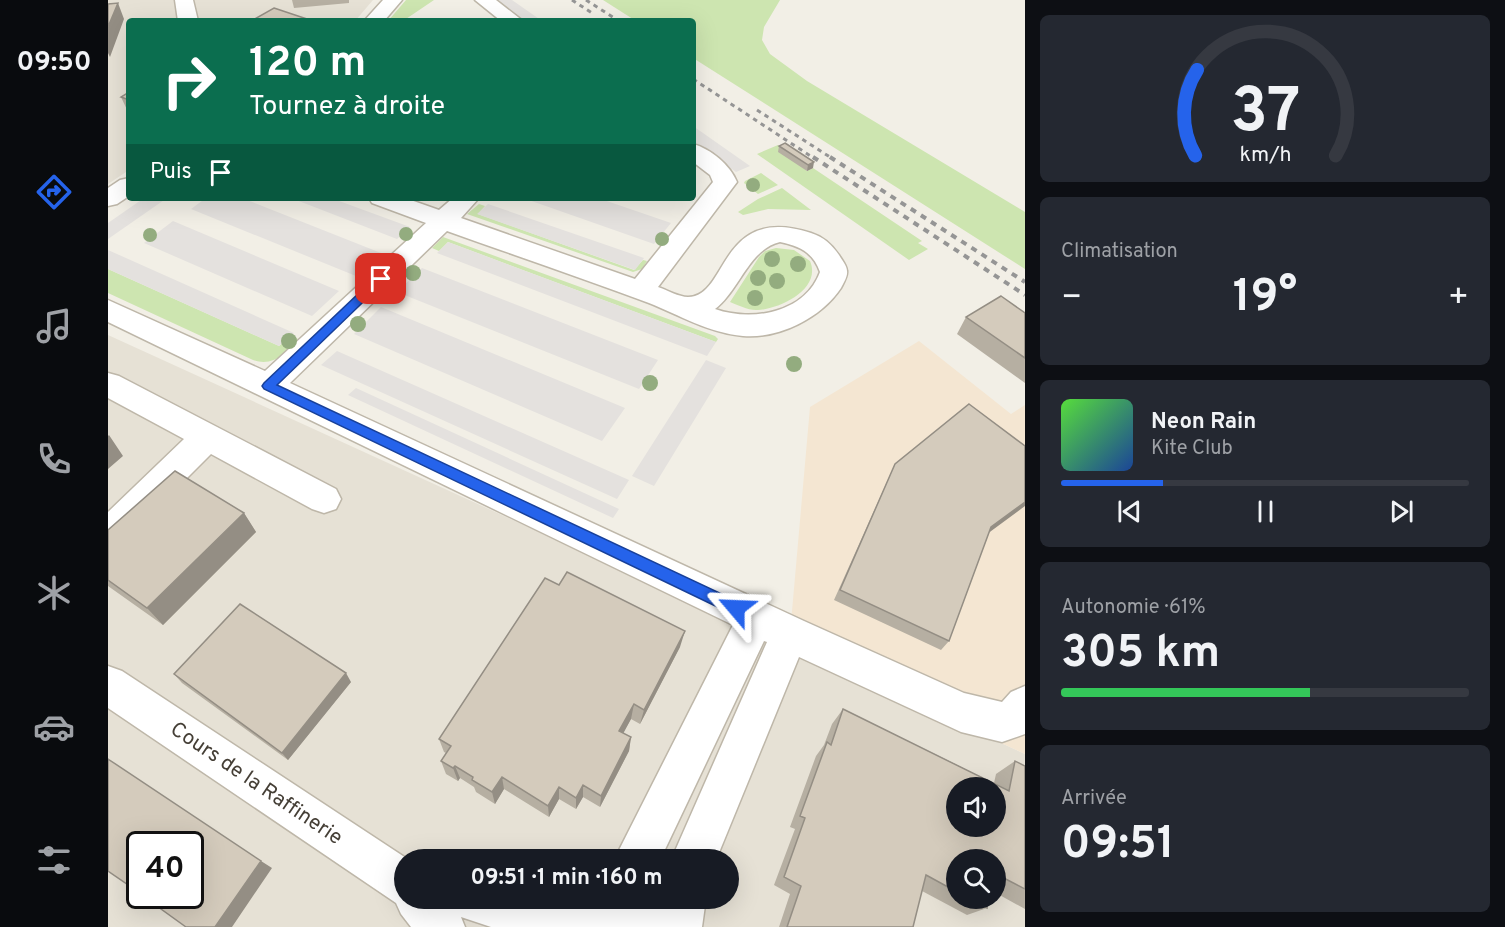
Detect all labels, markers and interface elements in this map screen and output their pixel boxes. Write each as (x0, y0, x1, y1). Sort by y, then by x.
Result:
text: 120 m (249, 38, 366, 91)
icon: right (150, 42, 228, 120)
text: 09:50 (16, 46, 92, 80)
text: 37 (1230, 75, 1300, 154)
text: Tournez à droite (249, 90, 445, 124)
text: km/h (1239, 142, 1291, 169)
icon: arrive (204, 156, 237, 189)
text: Puis (150, 159, 192, 186)
icon: directions (33, 171, 75, 213)
text: Climatisation (1061, 239, 1178, 265)
pin (355, 253, 406, 304)
icon: arrive (364, 262, 397, 295)
text: 19° (1233, 270, 1297, 327)
text: − (1061, 278, 1082, 320)
text: + (1448, 278, 1469, 320)
icon: music (33, 305, 75, 347)
text: Neon Rain (1151, 409, 1256, 436)
text: Kite Club (1151, 436, 1233, 462)
icon: phone (33, 438, 75, 480)
icon: previous (1113, 495, 1146, 528)
icon: pause (1249, 495, 1282, 528)
icon: next (1385, 495, 1418, 528)
icon: climate (33, 572, 75, 614)
position arrow (704, 576, 768, 640)
text: Autonomie · 61% (1061, 595, 1206, 621)
text: 305 km (1061, 626, 1220, 683)
icon: car (33, 706, 75, 748)
street label: Cours de la Raffinerie (165, 716, 347, 852)
map controls (946, 777, 1006, 909)
button: sound (946, 777, 1006, 837)
text: Arrivée (1061, 786, 1127, 812)
text: 09:51 (1061, 817, 1175, 874)
speed limit sign: 40 (126, 831, 204, 909)
icon: filters (33, 839, 75, 881)
button: search (946, 849, 1006, 909)
text: 09:51 · 1 min · 160 m (471, 865, 662, 892)

